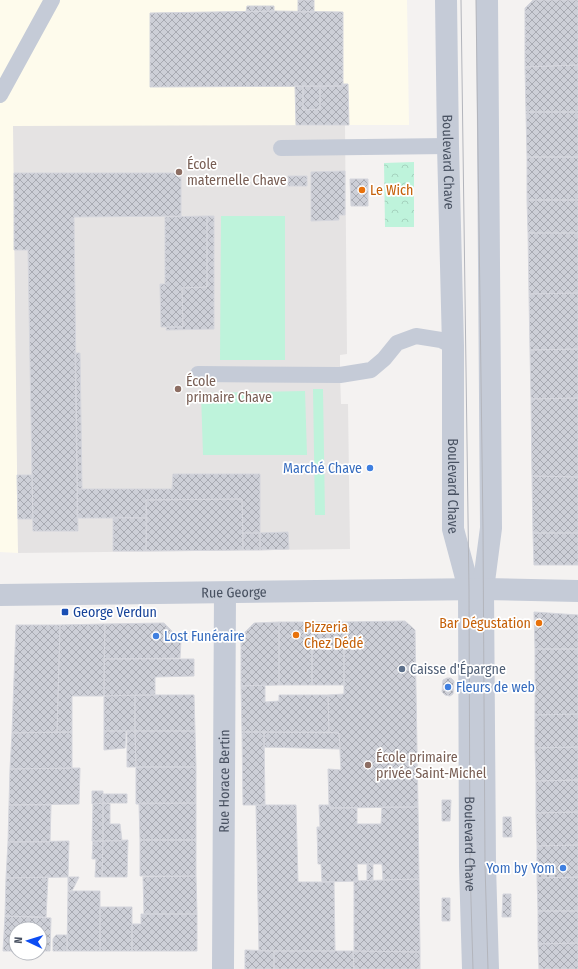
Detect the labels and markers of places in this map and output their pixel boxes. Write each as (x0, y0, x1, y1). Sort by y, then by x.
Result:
place label: École maternelle Chave (187, 155, 287, 189)
marker: École maternelle Chave (174, 167, 184, 177)
place label: Le Wich (370, 182, 413, 199)
marker: Le Wich (357, 185, 367, 195)
place label: École primaire Chave (186, 372, 272, 406)
marker: École primaire Chave (173, 384, 183, 394)
place label: Marché Chave (283, 460, 362, 477)
marker: Marché Chave (365, 463, 375, 473)
place label: George Verdun (73, 604, 157, 621)
marker: George Verdun (60, 607, 70, 617)
place label: Bar Dégustation (439, 615, 531, 632)
marker: Bar Dégustation (534, 618, 544, 628)
place label: Pizzeria Chez Dédé (304, 619, 364, 652)
place label: Lost Funéraire (164, 628, 245, 645)
marker: Pizzeria Chez Dédé (291, 630, 301, 640)
marker: Lost Funéraire (151, 631, 161, 641)
place label: Caisse d'Épargne (410, 660, 506, 678)
marker: Caisse d'Épargne (397, 664, 407, 674)
place label: Fleurs de web (456, 679, 535, 696)
marker: Fleurs de web (443, 682, 453, 692)
place label: École primaire privée Saint-Michel (376, 748, 487, 782)
marker: École primaire privée Saint-Michel (363, 760, 373, 770)
place label: Yom by Yom (486, 860, 555, 877)
marker: Yom by Yom (558, 863, 568, 873)

